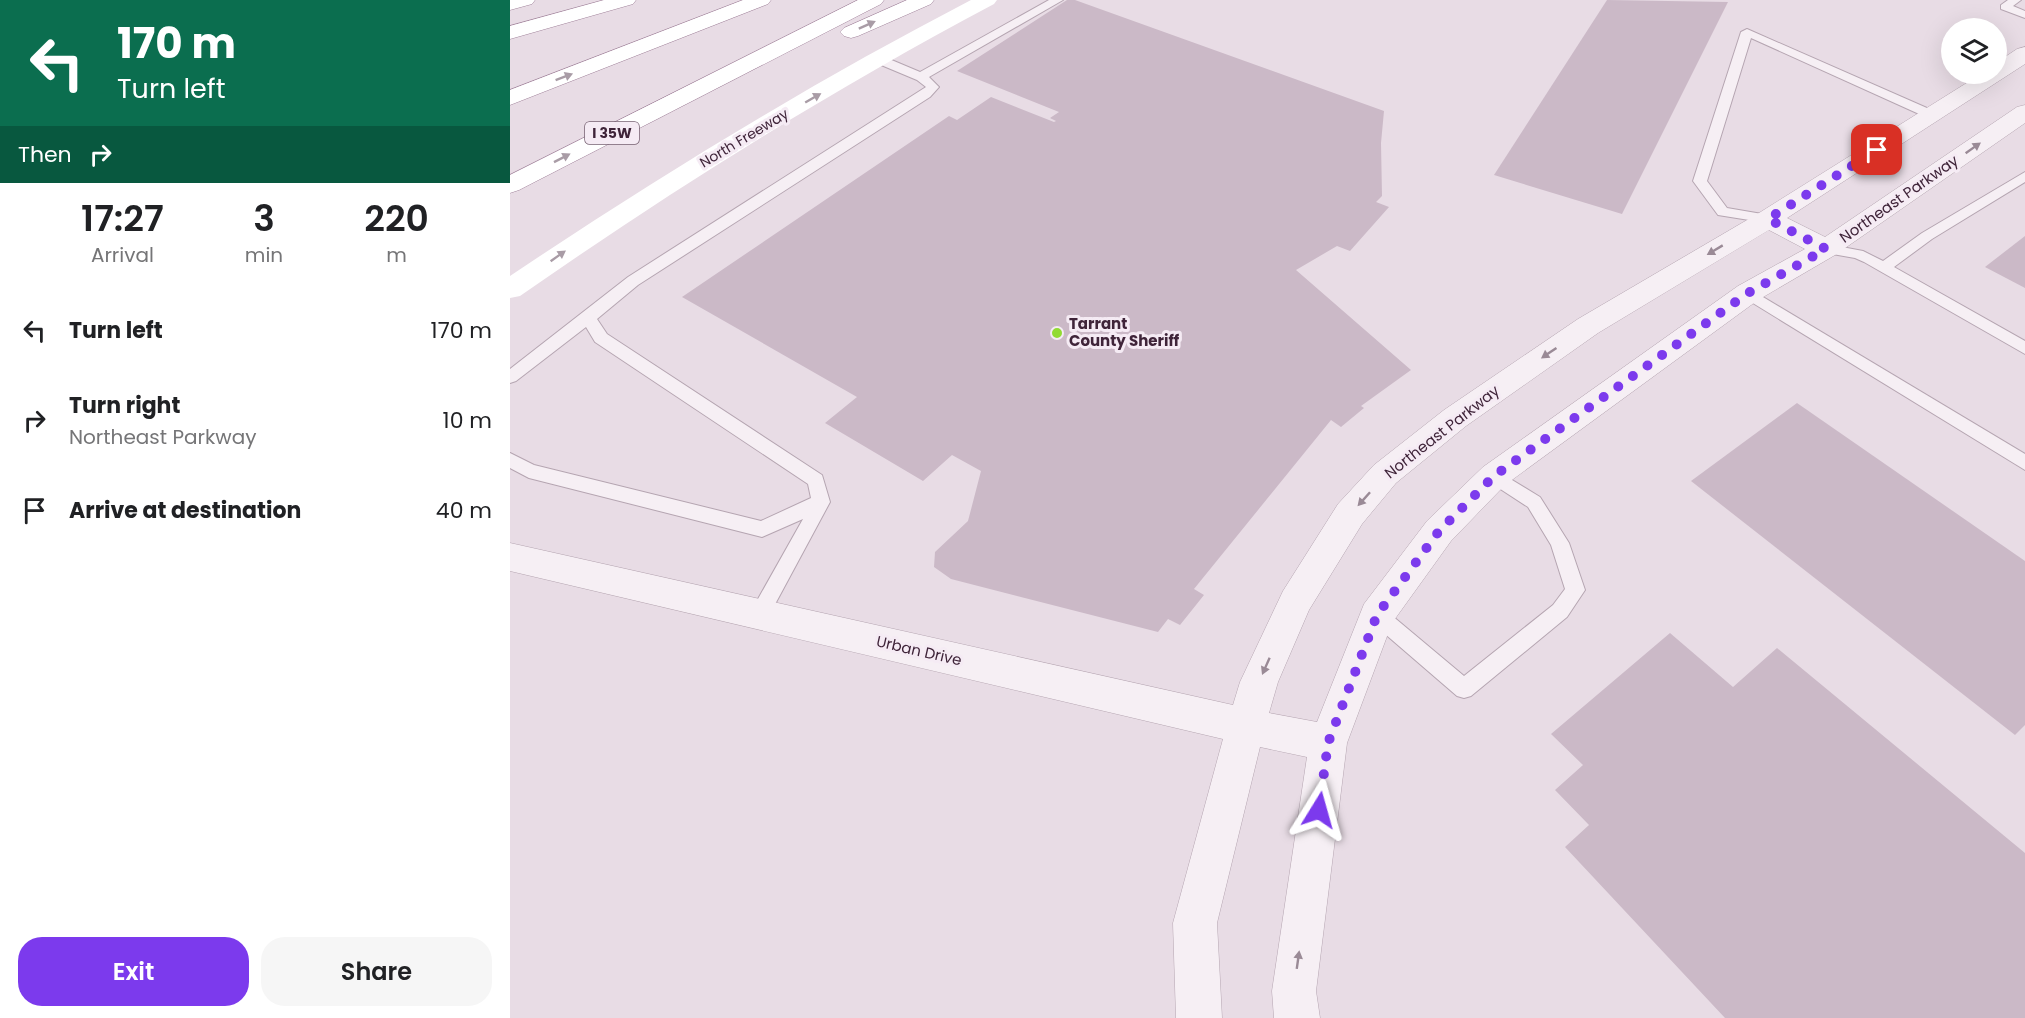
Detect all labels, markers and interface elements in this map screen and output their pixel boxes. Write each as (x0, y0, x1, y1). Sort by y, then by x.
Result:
text: 170 m (117, 14, 236, 73)
map controls (1941, 18, 2007, 84)
button: layers (1941, 18, 2007, 84)
one-way arrow (859, 20, 876, 29)
icon: left (18, 24, 96, 102)
text: Turn left (117, 70, 226, 107)
one-way arrow (556, 72, 574, 82)
one-way arrow (805, 92, 821, 103)
street label: North Freeway (696, 104, 792, 172)
road number: I 35W (585, 122, 639, 144)
pin (1851, 124, 1902, 175)
icon: arrive (1860, 133, 1893, 166)
icon: right (84, 138, 117, 171)
text: Then (18, 139, 72, 170)
one-way arrow (1964, 142, 1980, 154)
street label: Northeast Parkway (1835, 149, 1963, 248)
one-way arrow (554, 154, 571, 163)
text: 17:27 (81, 193, 164, 244)
text: 3 (253, 193, 275, 244)
text: 220 (364, 193, 429, 244)
text: Arrival (91, 241, 154, 269)
text: min (245, 241, 283, 269)
text: m (386, 241, 407, 269)
one-way arrow (1707, 245, 1723, 256)
one-way arrow (550, 251, 566, 262)
place label: Tarrant County Sheriff (1069, 313, 1180, 351)
icon: left (18, 314, 51, 347)
text: Turn left (69, 315, 163, 346)
text: 170 m (431, 315, 492, 346)
marker: Tarrant County Sheriff (1050, 326, 1064, 340)
one-way arrow (1542, 347, 1558, 359)
street label: Northeast Parkway (1380, 380, 1504, 483)
text: Turn right (69, 390, 180, 421)
icon: right (18, 404, 51, 437)
text: 10 m (443, 405, 492, 436)
text: Northeast Parkway (69, 423, 256, 451)
one-way arrow (1358, 491, 1371, 506)
icon: arrive (18, 494, 51, 527)
text: Arrive at destination (69, 495, 301, 526)
text: 40 m (436, 495, 492, 526)
street label: Urban Drive (874, 630, 964, 671)
one-way arrow (1261, 658, 1271, 676)
position arrow (1287, 778, 1351, 842)
button: Exit (18, 937, 249, 1006)
button: Share (261, 937, 492, 1006)
one-way arrow (1294, 950, 1303, 969)

